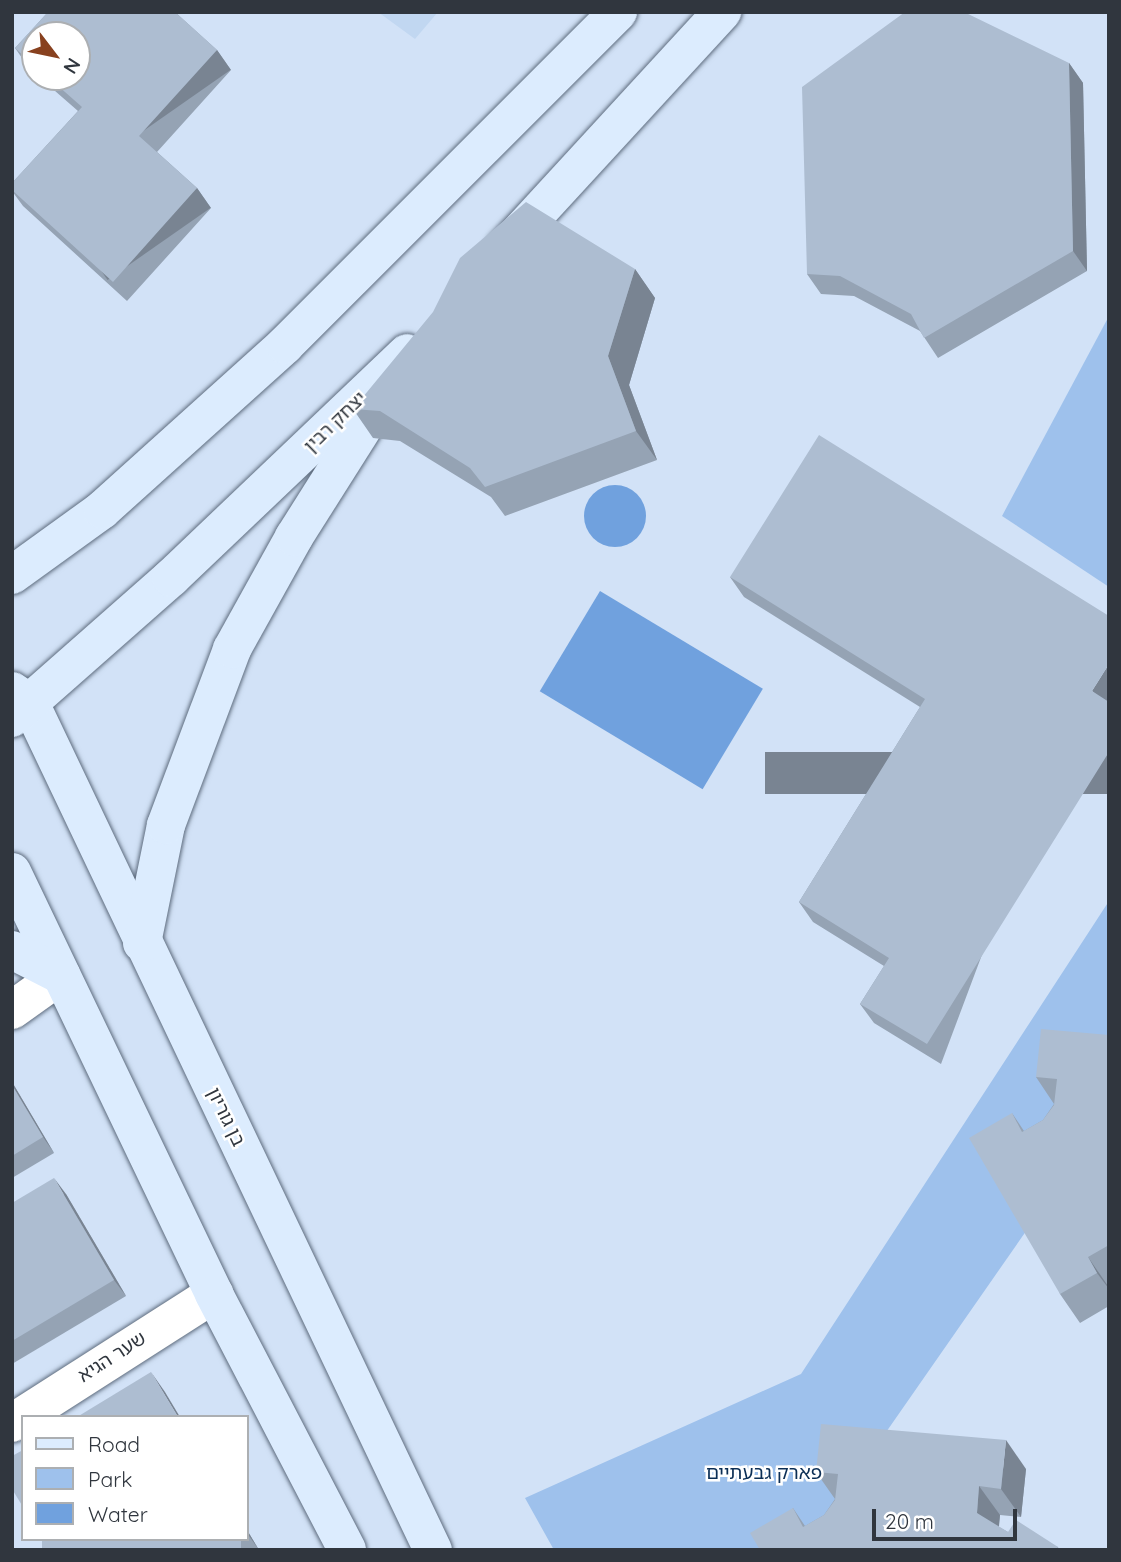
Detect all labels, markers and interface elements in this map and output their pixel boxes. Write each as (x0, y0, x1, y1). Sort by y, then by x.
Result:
north arrow (21, 21, 91, 91)
text: N (58, 54, 86, 78)
street label: יצחק רבין (299, 387, 371, 457)
street label: בן גוריון (202, 1084, 250, 1150)
street label: שער הגיא (74, 1327, 150, 1387)
legend (21, 1415, 248, 1541)
text: Road (88, 1431, 140, 1457)
park label: פארק גבעתיים (706, 1462, 822, 1484)
text: Park (88, 1466, 132, 1492)
scale bar (876, 1496, 1021, 1540)
text: Water (88, 1501, 148, 1527)
text: 20 m (885, 1508, 934, 1534)

